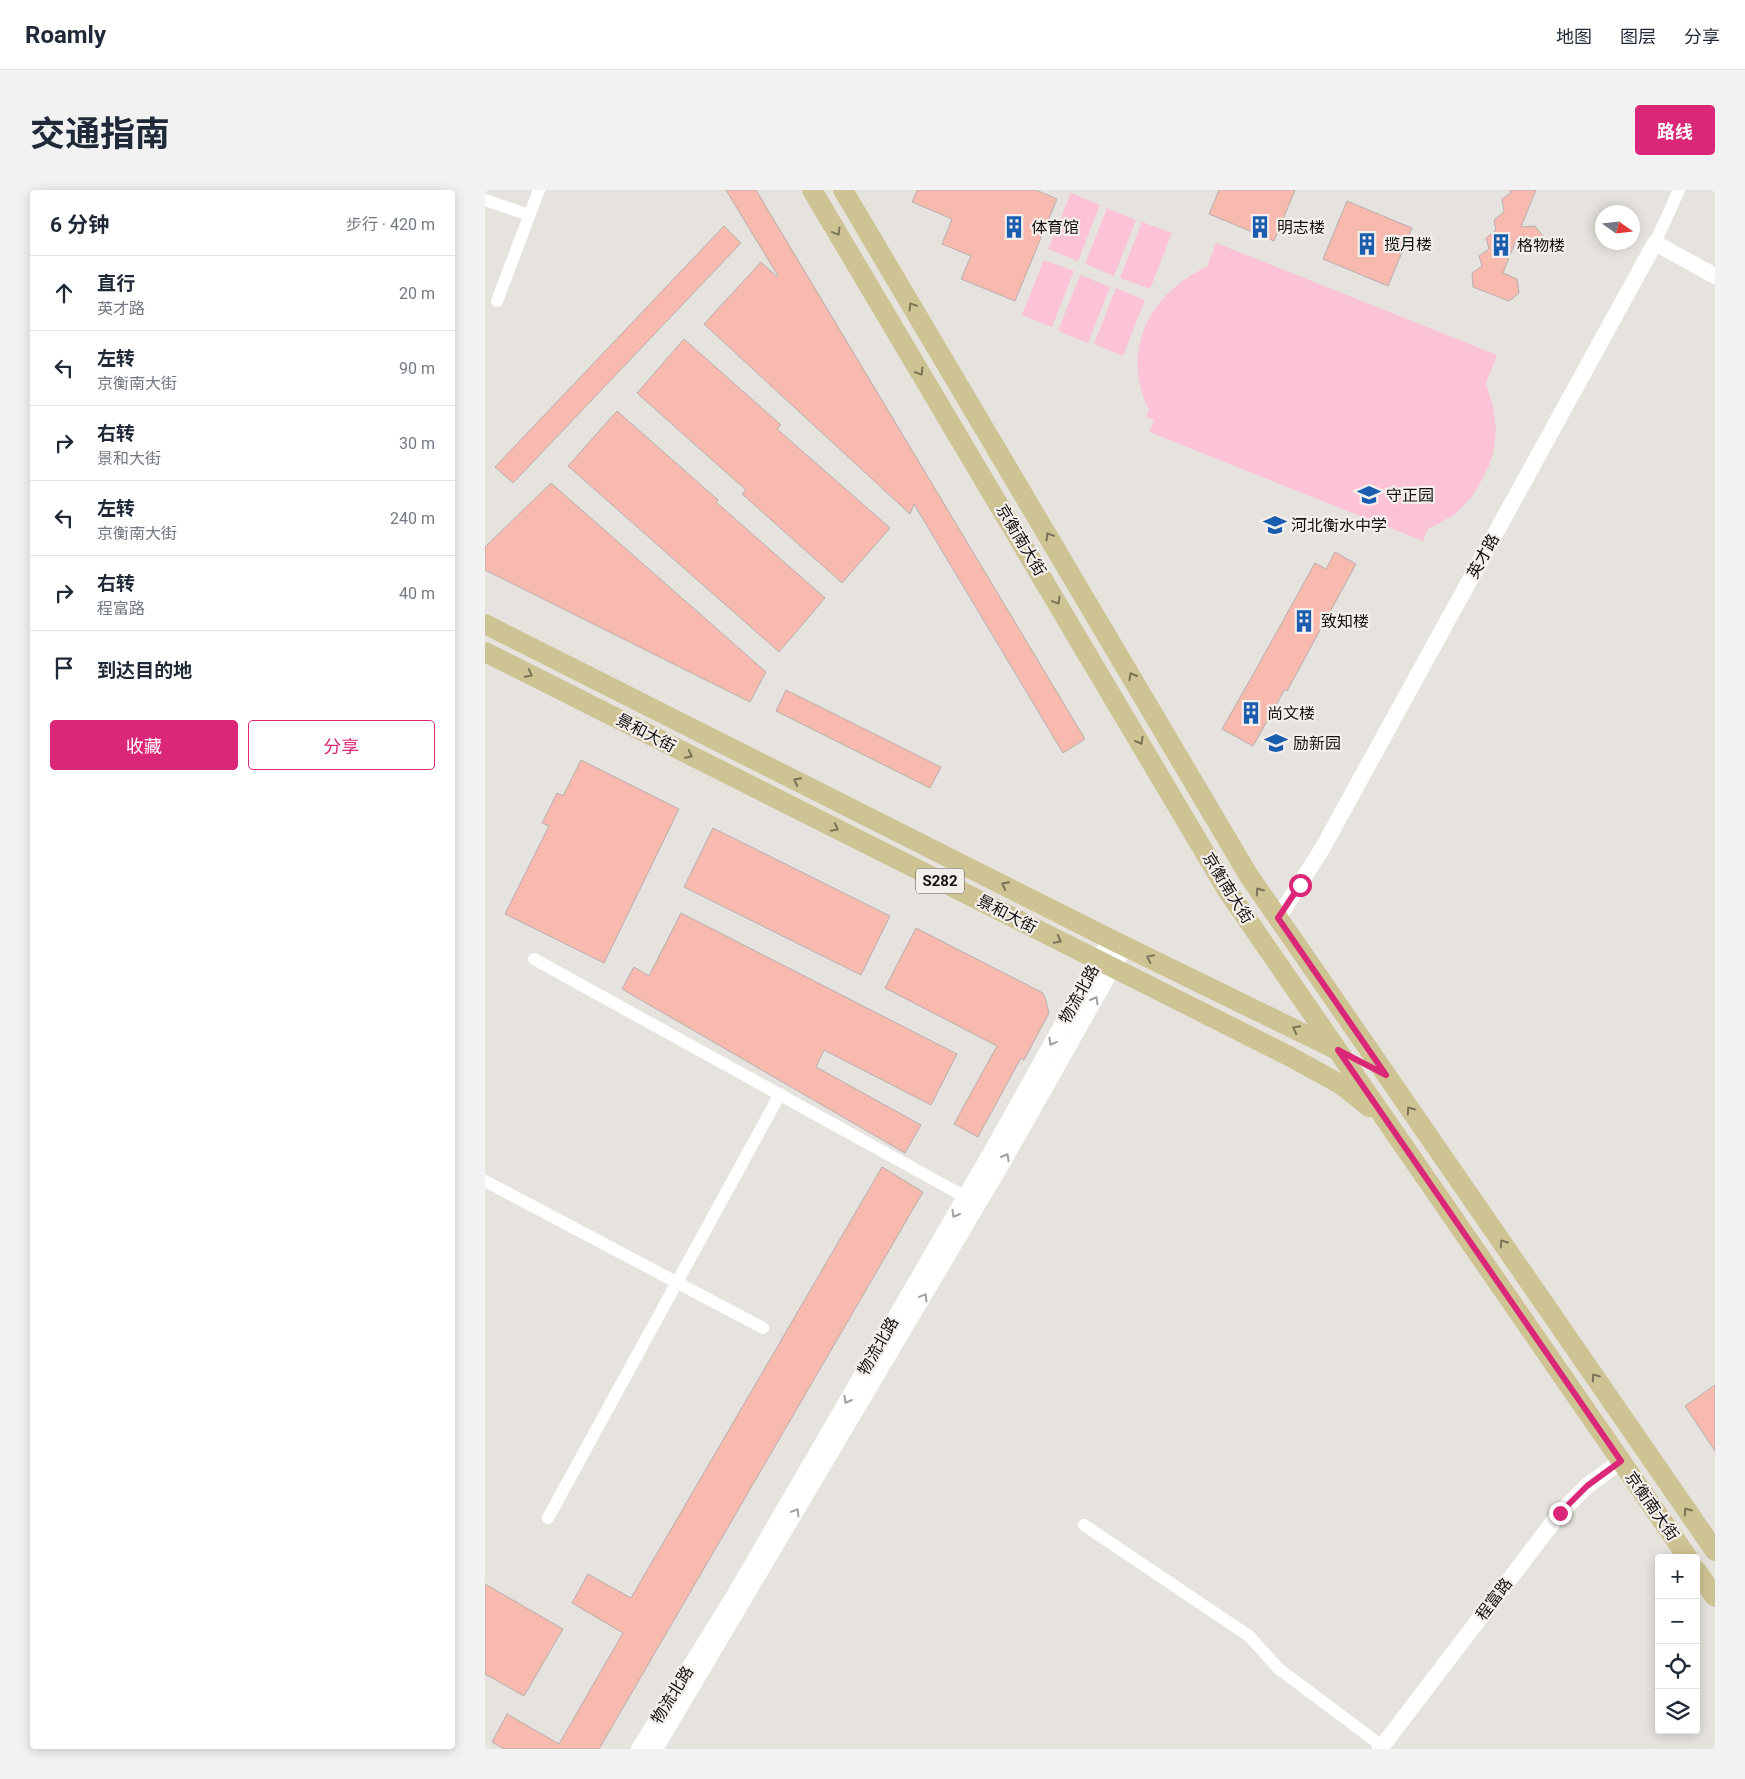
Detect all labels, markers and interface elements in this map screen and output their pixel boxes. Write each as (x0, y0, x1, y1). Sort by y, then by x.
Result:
text: Roamly (25, 21, 106, 49)
text: 地图 (1556, 26, 1592, 47)
text: 图层 (1620, 26, 1656, 47)
text: 分享 (1684, 26, 1720, 47)
button: 路线 (1635, 105, 1715, 155)
text: 交通指南 (30, 114, 170, 155)
north arrow (1595, 205, 1640, 250)
text: 6 分钟 (50, 213, 109, 237)
building icon: 体育馆 (1001, 214, 1027, 240)
building icon: 明志楼 (1247, 214, 1273, 240)
text: 步行 · 420 m (346, 215, 435, 234)
place label: 体育馆 (1031, 218, 1079, 237)
place label: 明志楼 (1277, 218, 1325, 237)
one-way arrow (831, 226, 841, 235)
building icon: 揽月楼 (1354, 231, 1380, 257)
building icon: 格物楼 (1488, 232, 1514, 258)
place label: 揽月楼 (1384, 235, 1432, 254)
place label: 格物楼 (1517, 236, 1565, 255)
text: 直行 (97, 272, 135, 295)
icon: ahead (50, 279, 78, 307)
text: 20 m (399, 284, 435, 303)
text: 英才路 (97, 299, 145, 318)
one-way arrow (908, 303, 918, 312)
text: 左转 (97, 347, 135, 370)
icon: left (50, 354, 78, 382)
text: 90 m (399, 359, 435, 378)
one-way arrow (914, 366, 924, 375)
text: 京衡南大街 (97, 374, 177, 393)
text: 右转 (97, 422, 135, 445)
icon: right (50, 429, 78, 457)
text: 30 m (399, 434, 435, 453)
text: 景和大街 (97, 449, 161, 468)
school or university icon: 守正园 (1356, 482, 1382, 508)
place label: 守正园 (1386, 486, 1434, 505)
text: 左转 (97, 497, 135, 520)
street label: 京衡南大街 (992, 501, 1050, 579)
icon: left (50, 504, 78, 532)
text: 240 m (390, 509, 435, 528)
school or university icon: 河北衡水中学 (1262, 512, 1288, 538)
place label: 河北衡水中学 (1291, 516, 1387, 535)
text: 京衡南大街 (97, 524, 177, 543)
street label: 英才路 (1463, 530, 1503, 582)
one-way arrow (1045, 532, 1055, 541)
text: 右转 (97, 572, 135, 595)
icon: right (50, 579, 78, 607)
text: 40 m (399, 584, 435, 603)
one-way arrow (1051, 596, 1061, 605)
text: 程富路 (97, 599, 145, 618)
building icon: 致知楼 (1291, 608, 1317, 634)
place label: 致知楼 (1321, 612, 1369, 631)
icon: arrive (50, 654, 78, 682)
text: 到达目的地 (97, 659, 192, 682)
one-way arrow (523, 668, 532, 678)
one-way arrow (1128, 672, 1138, 681)
building icon: 尚文楼 (1238, 700, 1264, 726)
place label: 尚文楼 (1267, 704, 1315, 723)
street label: 景和大街 (613, 710, 679, 756)
button: 收藏 (50, 720, 238, 770)
button: 分享 (248, 720, 435, 770)
school or university icon: 励新园 (1263, 730, 1289, 756)
place label: 励新园 (1293, 734, 1341, 753)
one-way arrow (1133, 736, 1143, 745)
one-way arrow (684, 749, 693, 759)
one-way arrow (793, 776, 802, 787)
one-way arrow (829, 822, 838, 832)
street label: 京衡南大街 (1199, 849, 1257, 927)
road number: S282 (916, 868, 964, 894)
route start (1289, 874, 1312, 897)
one-way arrow (1001, 881, 1010, 891)
one-way arrow (1256, 887, 1265, 896)
street label: 景和大街 (974, 891, 1040, 937)
one-way arrow (1053, 934, 1062, 944)
one-way arrow (1146, 954, 1155, 964)
street label: 物流北路 (1055, 961, 1103, 1027)
one-way arrow (1089, 997, 1099, 1006)
one-way arrow (1292, 1025, 1301, 1036)
one-way arrow (1048, 1037, 1058, 1046)
one-way arrow (1407, 1106, 1416, 1115)
one-way arrow (1000, 1153, 1010, 1162)
one-way arrow (951, 1209, 961, 1218)
one-way arrow (1500, 1239, 1509, 1249)
one-way arrow (917, 1293, 927, 1302)
street label: 物流北路 (854, 1314, 902, 1378)
one-way arrow (1592, 1373, 1601, 1383)
one-way arrow (843, 1395, 853, 1404)
street label: 京衡南大街 (1621, 1468, 1683, 1544)
route end (1549, 1502, 1572, 1525)
one-way arrow (1684, 1507, 1693, 1516)
one-way arrow (790, 1508, 800, 1517)
map controls (1655, 1554, 1700, 1734)
button: + (1655, 1554, 1700, 1599)
street label: 程富路 (1472, 1574, 1516, 1624)
button: − (1655, 1599, 1700, 1644)
button: locate (1655, 1644, 1700, 1689)
street label: 物流北路 (647, 1663, 697, 1727)
button: layers (1655, 1689, 1700, 1734)

